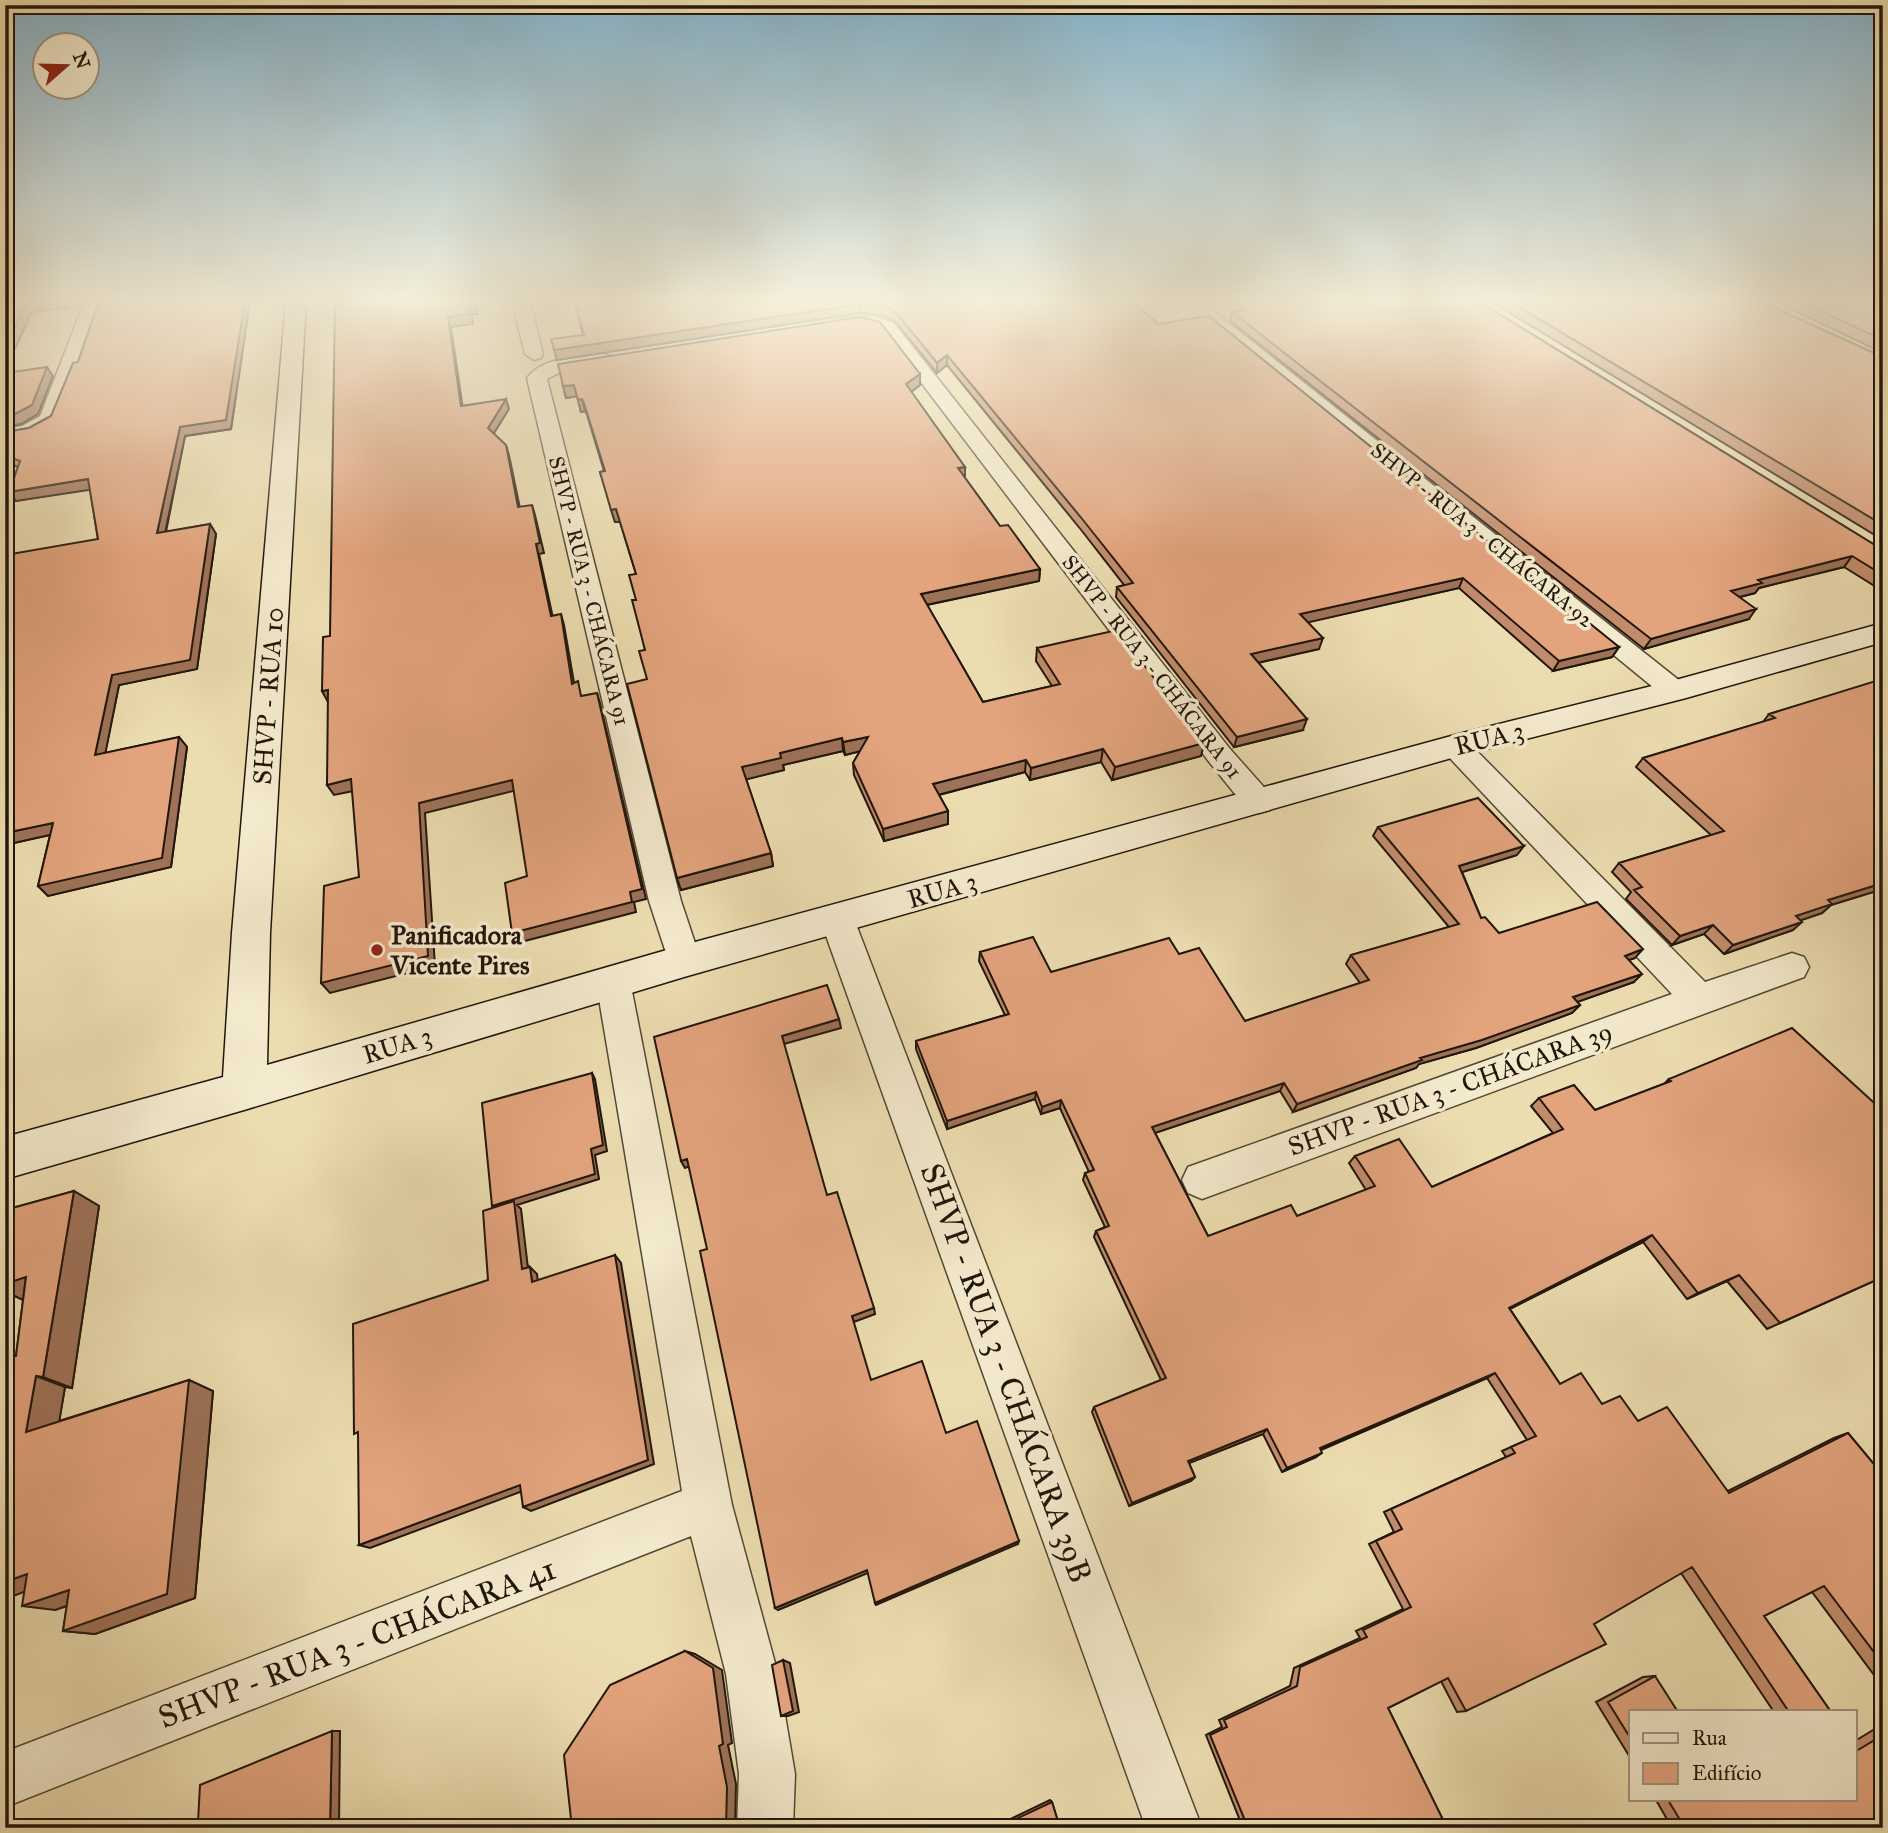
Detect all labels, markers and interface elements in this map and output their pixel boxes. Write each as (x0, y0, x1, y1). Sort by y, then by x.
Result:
north arrow (32, 32, 102, 102)
text: N (68, 49, 95, 72)
street label: SHVP - RUA 3 - CHÁCARA 92 (1365, 437, 1599, 633)
street label: SHVP - RUA 3 - CHÁCARA 91 (543, 454, 635, 728)
street label: SHVP - RUA 3 - CHÁCARA 91 (1057, 550, 1247, 784)
street label: SHVP - RUA 10 (246, 606, 290, 786)
street label: RUA 3 (1451, 714, 1527, 762)
street label: RUA 3 (904, 865, 980, 915)
place label: Panificadora Vicente Pires (390, 919, 530, 981)
marker: Panificadora Vicente Pires (369, 942, 385, 958)
street label: SHVP - RUA 3 - CHÁCARA 39 (1283, 1015, 1617, 1163)
street label: RUA 3 (359, 1019, 435, 1071)
street label: SHVP - RUA 3 - CHÁCARA 39B (912, 1158, 1100, 1588)
street label: SHVP - RUA 3 - CHÁCARA 41 (153, 1549, 561, 1737)
legend (1629, 1710, 1856, 1801)
text: Rua (1692, 1725, 1727, 1751)
text: Edifício (1692, 1760, 1762, 1786)

